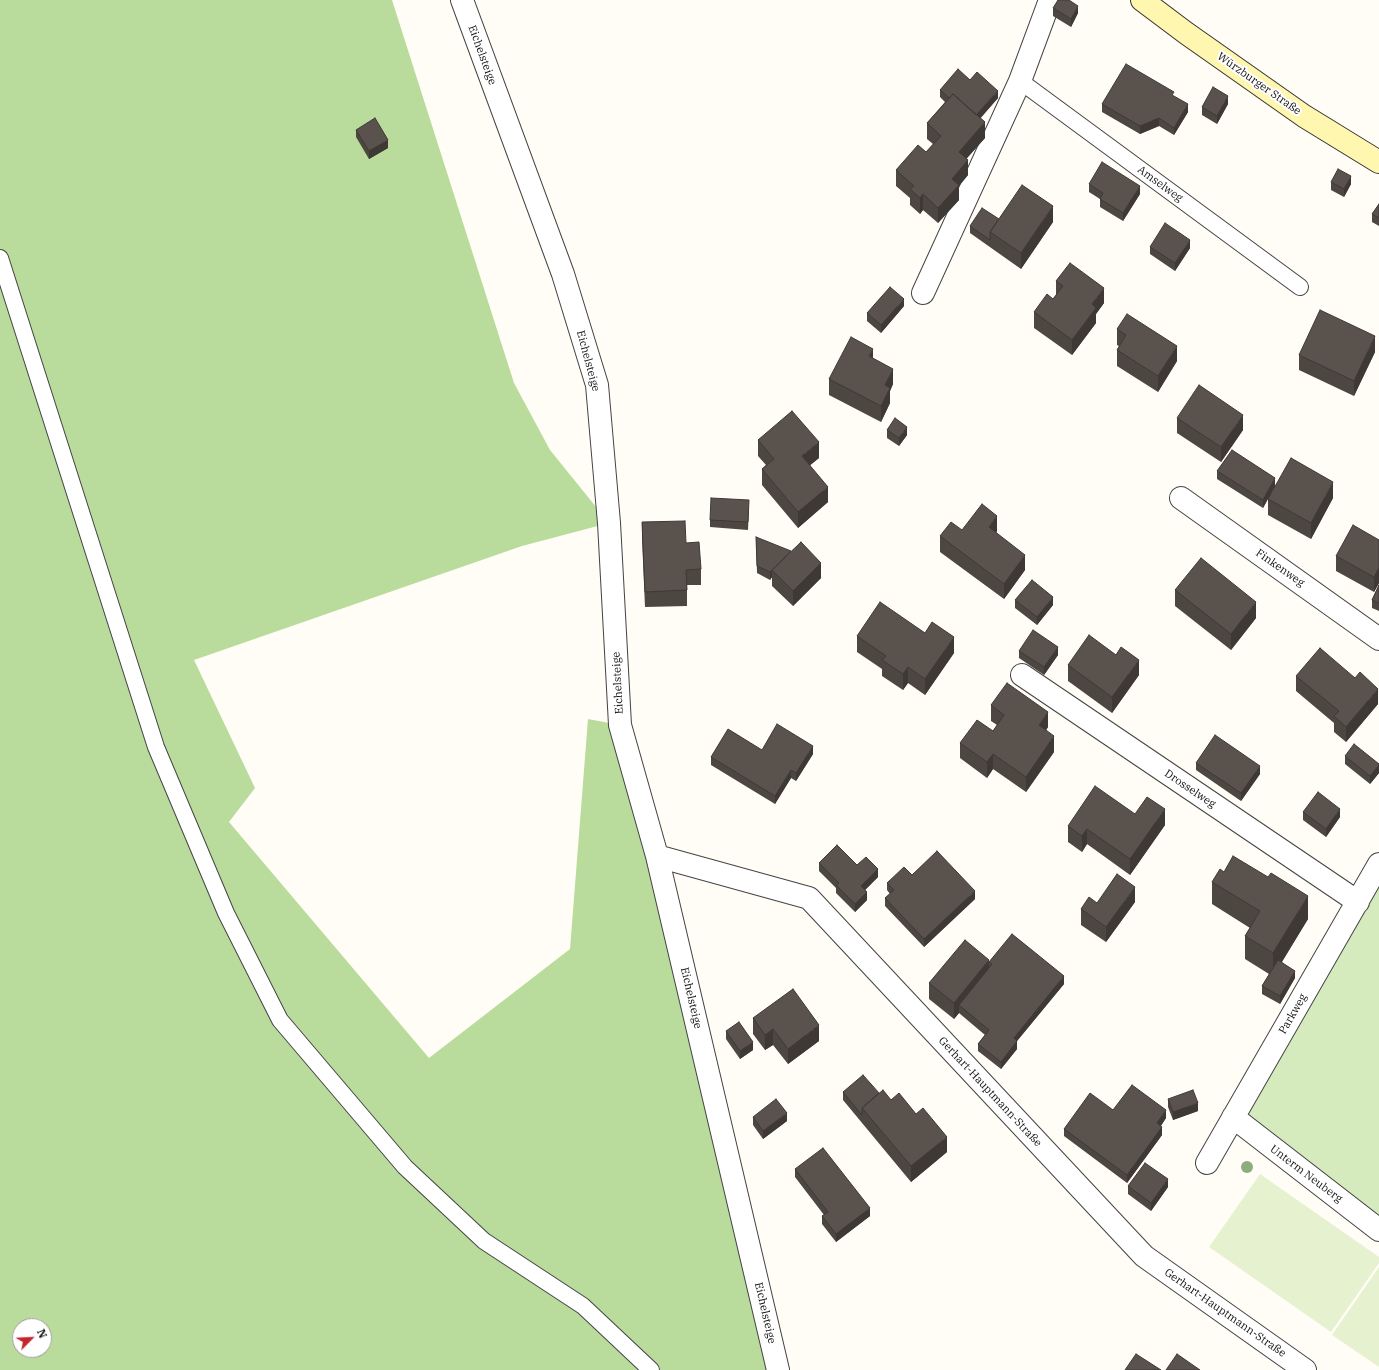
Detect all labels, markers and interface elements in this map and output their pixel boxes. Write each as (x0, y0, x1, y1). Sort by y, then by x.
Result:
street label: Eichelsteige (465, 23, 499, 87)
street label: Würzburger Straße (1214, 50, 1304, 118)
street label: Amselweg (1135, 163, 1185, 205)
street label: Eichelsteige (574, 329, 602, 393)
street label: Finkenweg (1253, 546, 1307, 590)
street label: Eichelsteige (610, 651, 626, 715)
street label: Drosselweg (1162, 767, 1218, 811)
street label: Eichelsteige (678, 966, 704, 1030)
street label: Parkweg (1276, 991, 1310, 1037)
street label: Gerhart-Hauptmann-Straße (936, 1034, 1044, 1150)
street label: Unterm Neuberg (1267, 1142, 1345, 1206)
street label: Gerhart-Hauptmann-Straße (1162, 1266, 1288, 1360)
street label: Eichelsteige (752, 1281, 778, 1345)
north arrow (12, 1318, 52, 1358)
text: N (34, 1327, 50, 1340)

